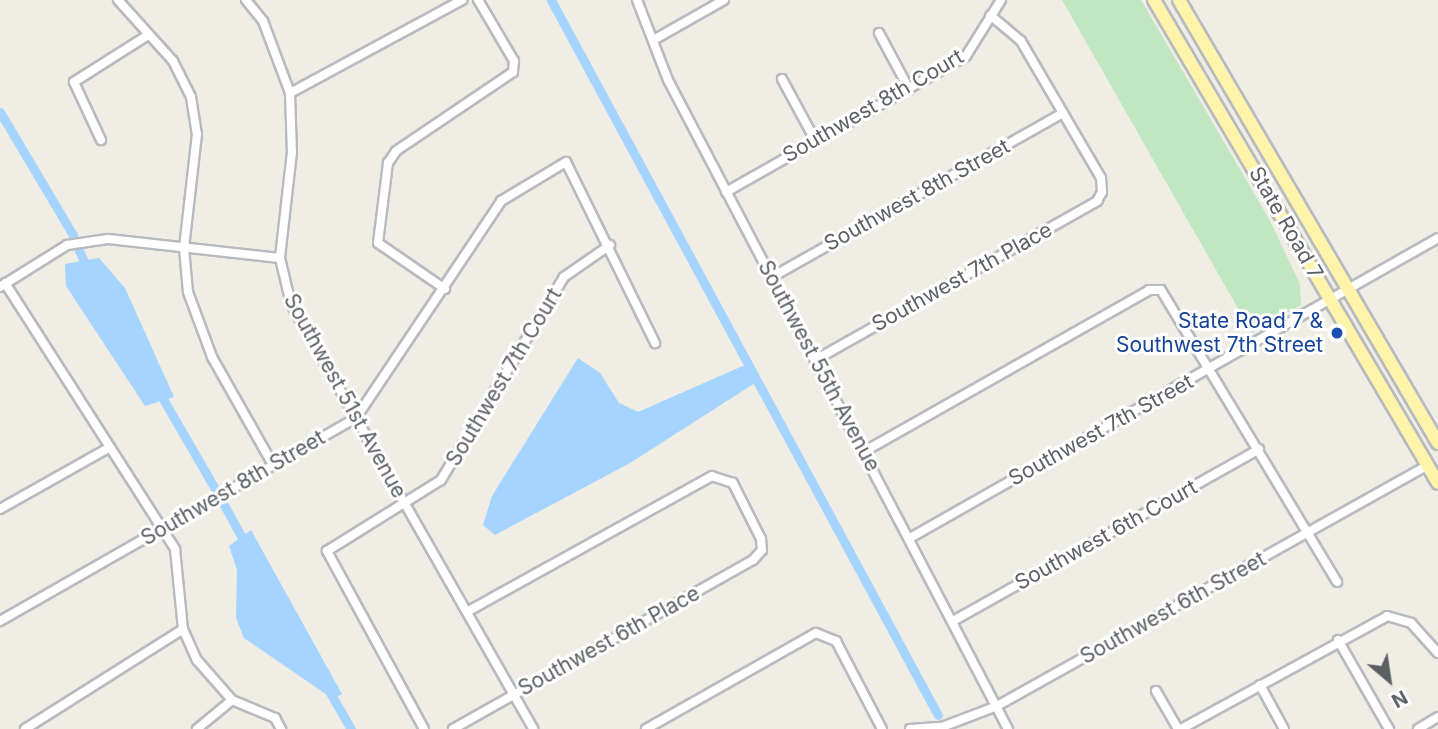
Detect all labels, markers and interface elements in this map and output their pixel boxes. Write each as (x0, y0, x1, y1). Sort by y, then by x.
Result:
street label: Southwest 8th Court (778, 44, 968, 168)
street label: Southwest 8th Street (820, 134, 1014, 256)
street label: State Road 7 (1244, 162, 1328, 284)
street label: Southwest 7th Place (867, 217, 1057, 337)
street label: Southwest 55th Avenue (753, 256, 885, 476)
street label: Southwest 7th Court (441, 283, 567, 471)
street label: Southwest 51st Avenue (278, 289, 412, 503)
place label: State Road 7 & Southwest 7th Street (1116, 308, 1323, 358)
marker: State Road 7 & Southwest 7th Street (1329, 325, 1345, 341)
street label: Southwest 7th Street (1004, 369, 1198, 491)
street label: Southwest 8th Street (137, 425, 329, 551)
street label: Southwest 6th Court (1011, 474, 1201, 596)
street label: Southwest 6th Street (1076, 547, 1270, 669)
street label: Southwest 6th Place (514, 581, 704, 701)
north arrow (1354, 645, 1424, 715)
text: N (1388, 685, 1411, 712)

